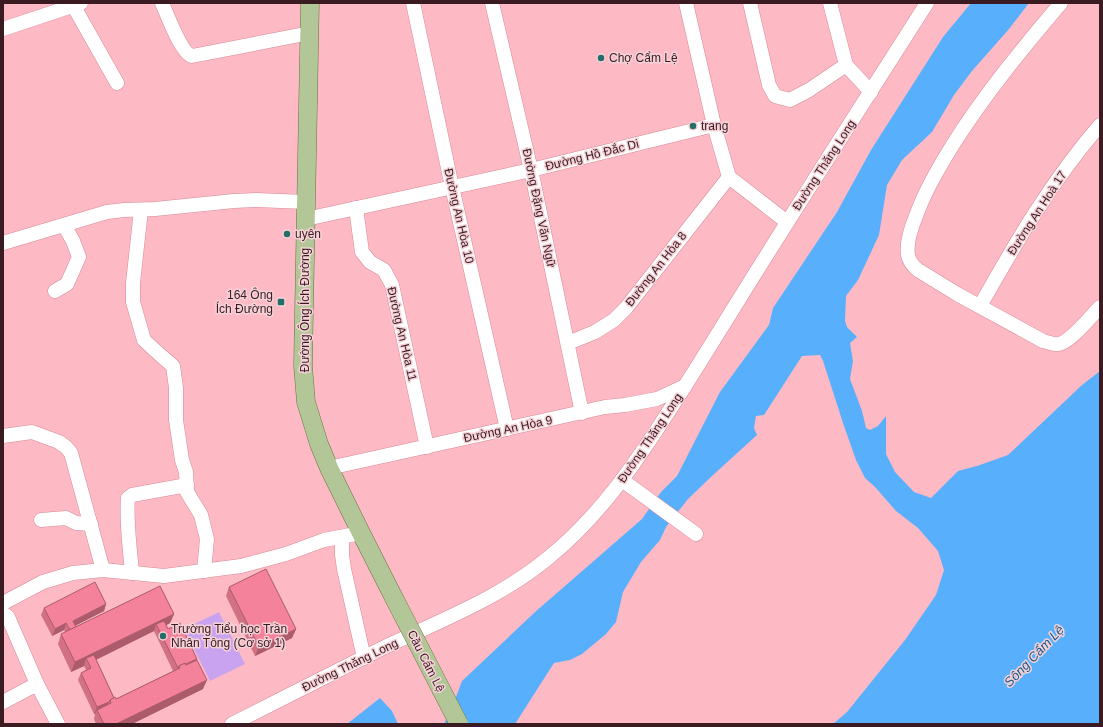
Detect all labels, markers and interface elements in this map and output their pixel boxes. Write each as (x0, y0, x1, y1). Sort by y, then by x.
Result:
place label: Chợ Cẩm Lệ (609, 51, 678, 65)
marker: Chợ Cẩm Lệ (596, 53, 606, 63)
street label: Đường Thăng Long (790, 117, 858, 213)
place label: trang (701, 119, 728, 133)
marker: trang (688, 121, 698, 131)
street label: Đường Hồ Đắc Di (544, 136, 640, 173)
street label: Đường Đặng Văn Ngữ (520, 147, 558, 269)
street label: Đường An Hòa 10 (441, 167, 477, 265)
street label: Đường An Hoà 17 (1005, 168, 1070, 258)
place label: uyên (295, 227, 321, 241)
marker: uyên (282, 229, 292, 239)
street label: Đường An Hòa 8 (623, 229, 690, 309)
street label: Đường Ông Ích Đường (297, 248, 312, 372)
street label: Đường An Hòa 11 (384, 285, 420, 383)
place label: 164 Ông Ích Đường (216, 287, 273, 316)
marker: 164 Ông Ích Đường (276, 297, 286, 307)
street label: Đường Thăng Long (615, 391, 685, 485)
street label: Đường An Hòa 9 (462, 413, 554, 445)
place label: Trường Tiểu học Trần Nhân Tông (Cơ sở 1) (171, 622, 287, 650)
water label: Sông Cẩm Lệ (1001, 622, 1067, 690)
street label: Cầu Cẩm Lệ (404, 628, 448, 694)
marker: Trường Tiểu học Trần Nhân Tông (Cơ sở 1) (158, 631, 168, 641)
street label: Đường Thăng Long (300, 636, 400, 694)

